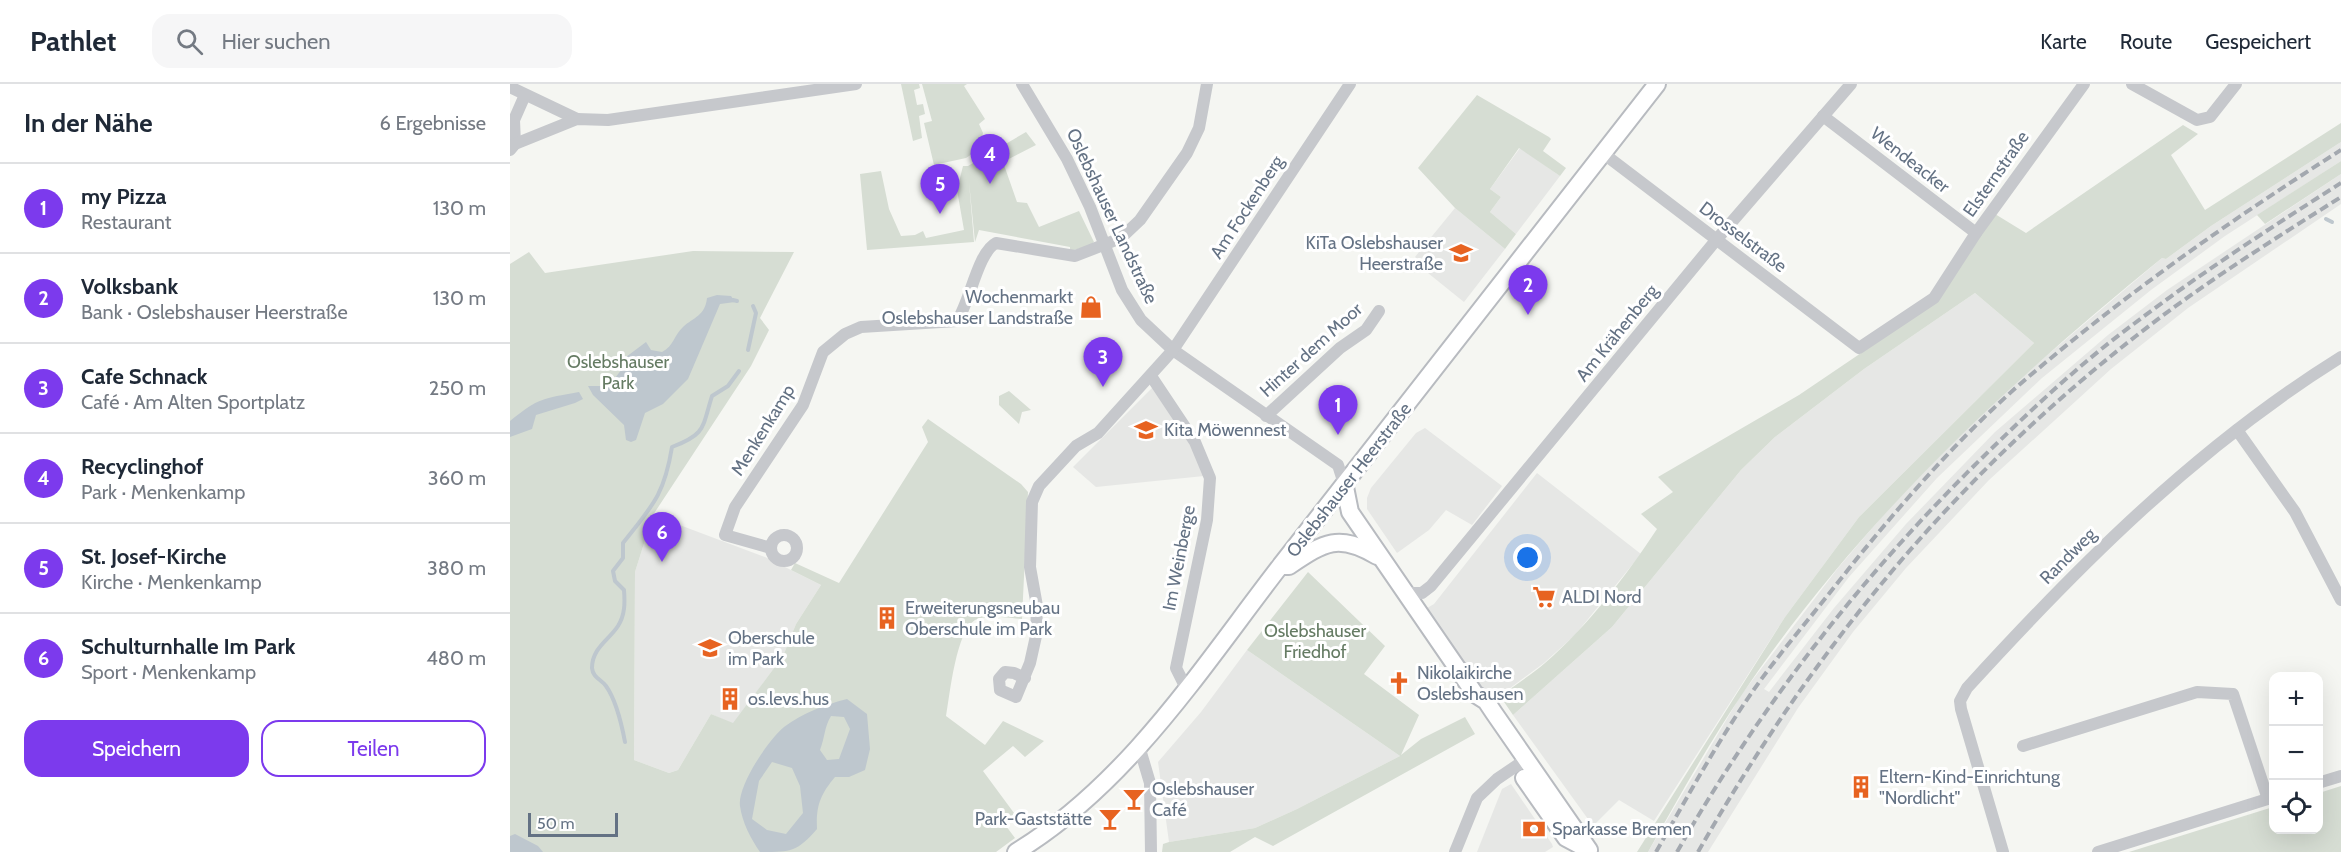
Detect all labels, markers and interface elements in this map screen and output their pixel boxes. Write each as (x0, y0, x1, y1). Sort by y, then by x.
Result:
search box (152, 14, 572, 68)
text: Pathlet (30, 24, 116, 58)
icon: search (173, 25, 206, 58)
text: Hier suchen (221, 28, 331, 55)
text: Karte (2040, 29, 2087, 54)
text: Route (2120, 29, 2172, 54)
text: Gespeichert (2205, 29, 2311, 54)
text: In der Nähe (24, 107, 153, 139)
text: 6 Ergebnisse (380, 111, 486, 135)
street label: Wendeacker (1866, 122, 1954, 198)
street label: Oslebshauser Landstraße (1062, 125, 1162, 307)
street label: Elsternstraße (1958, 127, 2034, 221)
pin: 4 (970, 135, 1010, 184)
street label: Am Fockenberg (1206, 151, 1289, 263)
pin: 5 (920, 164, 960, 214)
text: my Pizza (81, 183, 167, 210)
text: 1 (40, 196, 47, 220)
text: 130 m (433, 196, 486, 220)
street label: Drosselstraße (1695, 197, 1791, 277)
text: Restaurant (81, 210, 172, 234)
place label: KiTa Oslebshauser Heerstraße (1305, 232, 1443, 275)
school or university icon: KiTa Oslebshauser Heerstraße (1448, 240, 1474, 266)
pin: 2 (1508, 266, 1548, 315)
text: Volksbank (81, 273, 178, 300)
street label: Am Krähenberg (1571, 279, 1663, 386)
text: 2 (38, 286, 49, 310)
text: 130 m (433, 286, 486, 310)
place label: Wochenmarkt Oslebshauser Landstraße (882, 286, 1073, 329)
shop icon: Wochenmarkt Oslebshauser Landstraße (1078, 294, 1104, 320)
street label: Hinter dem Moor (1255, 298, 1367, 402)
text: Bank · Oslebshauser Heerstraße (81, 300, 348, 324)
pin: 3 (1084, 338, 1122, 387)
park label: Oslebshauser Park (567, 351, 669, 394)
text: Cafe Schnack (81, 363, 208, 390)
text: 3 (38, 376, 49, 400)
text: 250 m (429, 376, 486, 400)
street label: Menkenkamp (726, 380, 800, 480)
pin: 1 (1318, 386, 1358, 435)
text: Café · Am Alten Sportplatz (81, 390, 305, 414)
street label: Oslebshauser Heerstraße (1282, 398, 1416, 562)
school or university icon: Kita Möwennest (1133, 417, 1159, 443)
place label: Kita Möwennest (1164, 419, 1286, 441)
text: Recyclinghof (81, 453, 204, 480)
text: 4 (37, 466, 50, 490)
text: 360 m (428, 466, 486, 490)
text: Park · Menkenkamp (81, 480, 245, 504)
street label: Im Weinberge (1158, 504, 1200, 612)
pin: 6 (642, 512, 682, 562)
street label: Randweg (2035, 523, 2101, 589)
text: St. Josef-Kirche (81, 543, 226, 570)
your location (1513, 543, 1542, 572)
text: 5 (38, 556, 49, 580)
text: 380 m (427, 556, 486, 580)
text: Kirche · Menkenkamp (81, 570, 262, 594)
supermarket icon: ALDI Nord (1531, 584, 1557, 610)
place label: ALDI Nord (1562, 586, 1642, 608)
place label: Erweiterungsneubau Oberschule im Park (905, 597, 1060, 640)
building icon: Erweiterungsneubau Oberschule im Park (874, 605, 900, 631)
park label: Oslebshauser Friedhof (1264, 620, 1366, 663)
place label: Oberschule im Park (728, 627, 815, 670)
text: Schulturnhalle Im Park (81, 633, 295, 660)
school or university icon: Oberschule im Park (697, 635, 723, 661)
text: 6 (38, 646, 49, 670)
text: 480 m (426, 646, 486, 670)
text: Sport · Menkenkamp (81, 660, 256, 684)
place label: Nikolaikirche Oslebshausen (1417, 662, 1524, 705)
church icon: Nikolaikirche Oslebshausen (1386, 670, 1412, 696)
map controls (2269, 672, 2323, 834)
button: + (2269, 672, 2323, 726)
building icon: os.levs.hus (717, 686, 743, 712)
place label: os.levs.hus (748, 688, 829, 710)
button: Speichern (24, 720, 249, 777)
button: Teilen (261, 720, 486, 777)
button: − (2269, 726, 2323, 780)
place label: Eltern-Kind-Einrichtung "Nordlicht" (1879, 766, 2061, 809)
building icon: Eltern-Kind-Einrichtung "Nordlicht" (1848, 774, 1874, 800)
place label: Oslebshauser Café (1152, 778, 1255, 821)
button: locate (2269, 780, 2323, 834)
bar icon: Oslebshauser Café (1121, 786, 1147, 812)
bar icon: Park-Gaststätte (1097, 806, 1123, 832)
place label: Park-Gaststätte (975, 808, 1092, 830)
scale bar (528, 810, 618, 838)
text: 50 m (537, 814, 574, 833)
bank icon: Sparkasse Bremen (1521, 816, 1547, 842)
place label: Sparkasse Bremen (1552, 818, 1692, 840)

